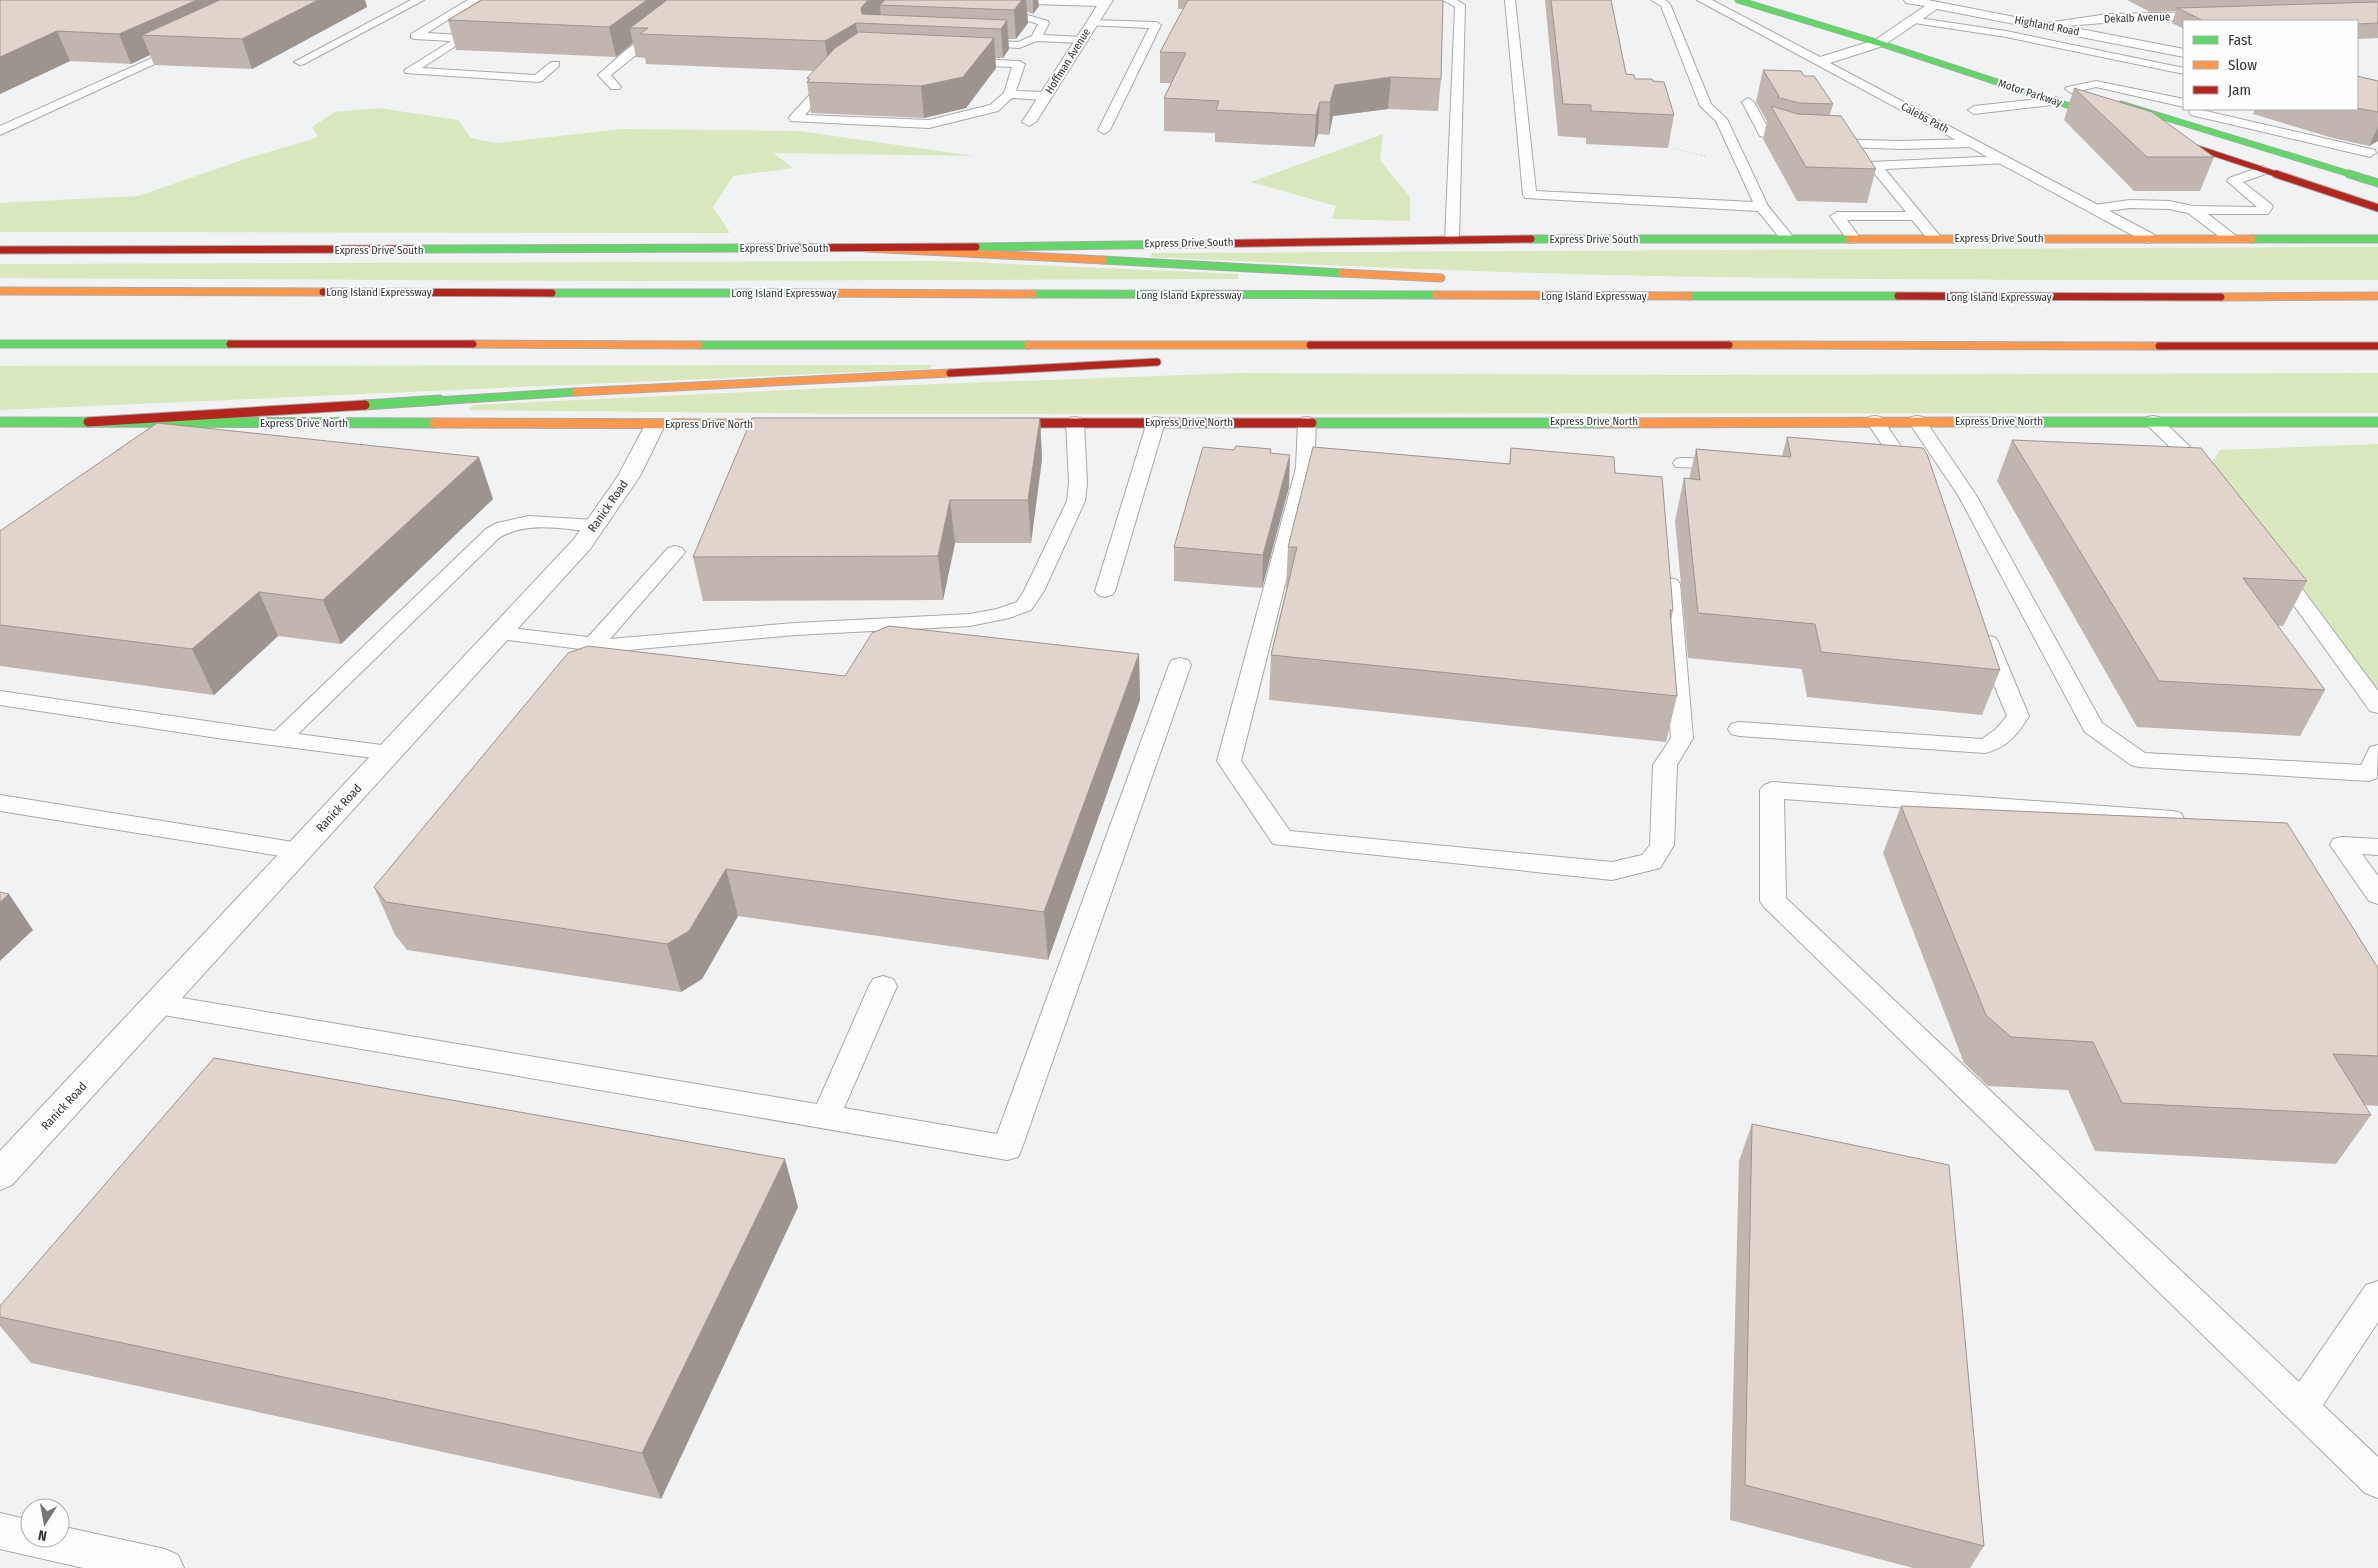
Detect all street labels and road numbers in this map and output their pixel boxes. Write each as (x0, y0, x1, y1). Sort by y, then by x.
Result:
street label: Dekalb Avenue (2104, 10, 2170, 26)
street label: Highland Road (2013, 13, 2081, 39)
street label: Hoffman Avenue (1043, 26, 1093, 96)
street label: Motor Parkway (1997, 77, 2063, 109)
street label: Calebs Path (1899, 100, 1951, 136)
street label: Express Drive South (1955, 232, 2043, 245)
street label: Express Drive South (1550, 233, 1638, 246)
street label: Express Drive South (1144, 236, 1234, 250)
street label: Express Drive South (740, 242, 828, 255)
street label: Express Drive South (335, 244, 423, 257)
street label: Long Island Expressway (326, 286, 432, 299)
street label: Long Island Expressway (731, 287, 837, 300)
street label: Long Island Expressway (1136, 289, 1242, 302)
street label: Long Island Expressway (1541, 290, 1647, 303)
street label: Long Island Expressway (1946, 291, 2052, 304)
street label: Express Drive North (1550, 415, 1638, 428)
street label: Express Drive North (1955, 415, 2043, 428)
street label: Express Drive North (1145, 416, 1233, 429)
street label: Express Drive North (260, 417, 348, 430)
street label: Express Drive North (665, 418, 753, 431)
street label: Ranick Road (585, 477, 631, 535)
street label: Ranick Road (313, 781, 365, 835)
street label: Ranick Road (38, 1079, 90, 1133)

